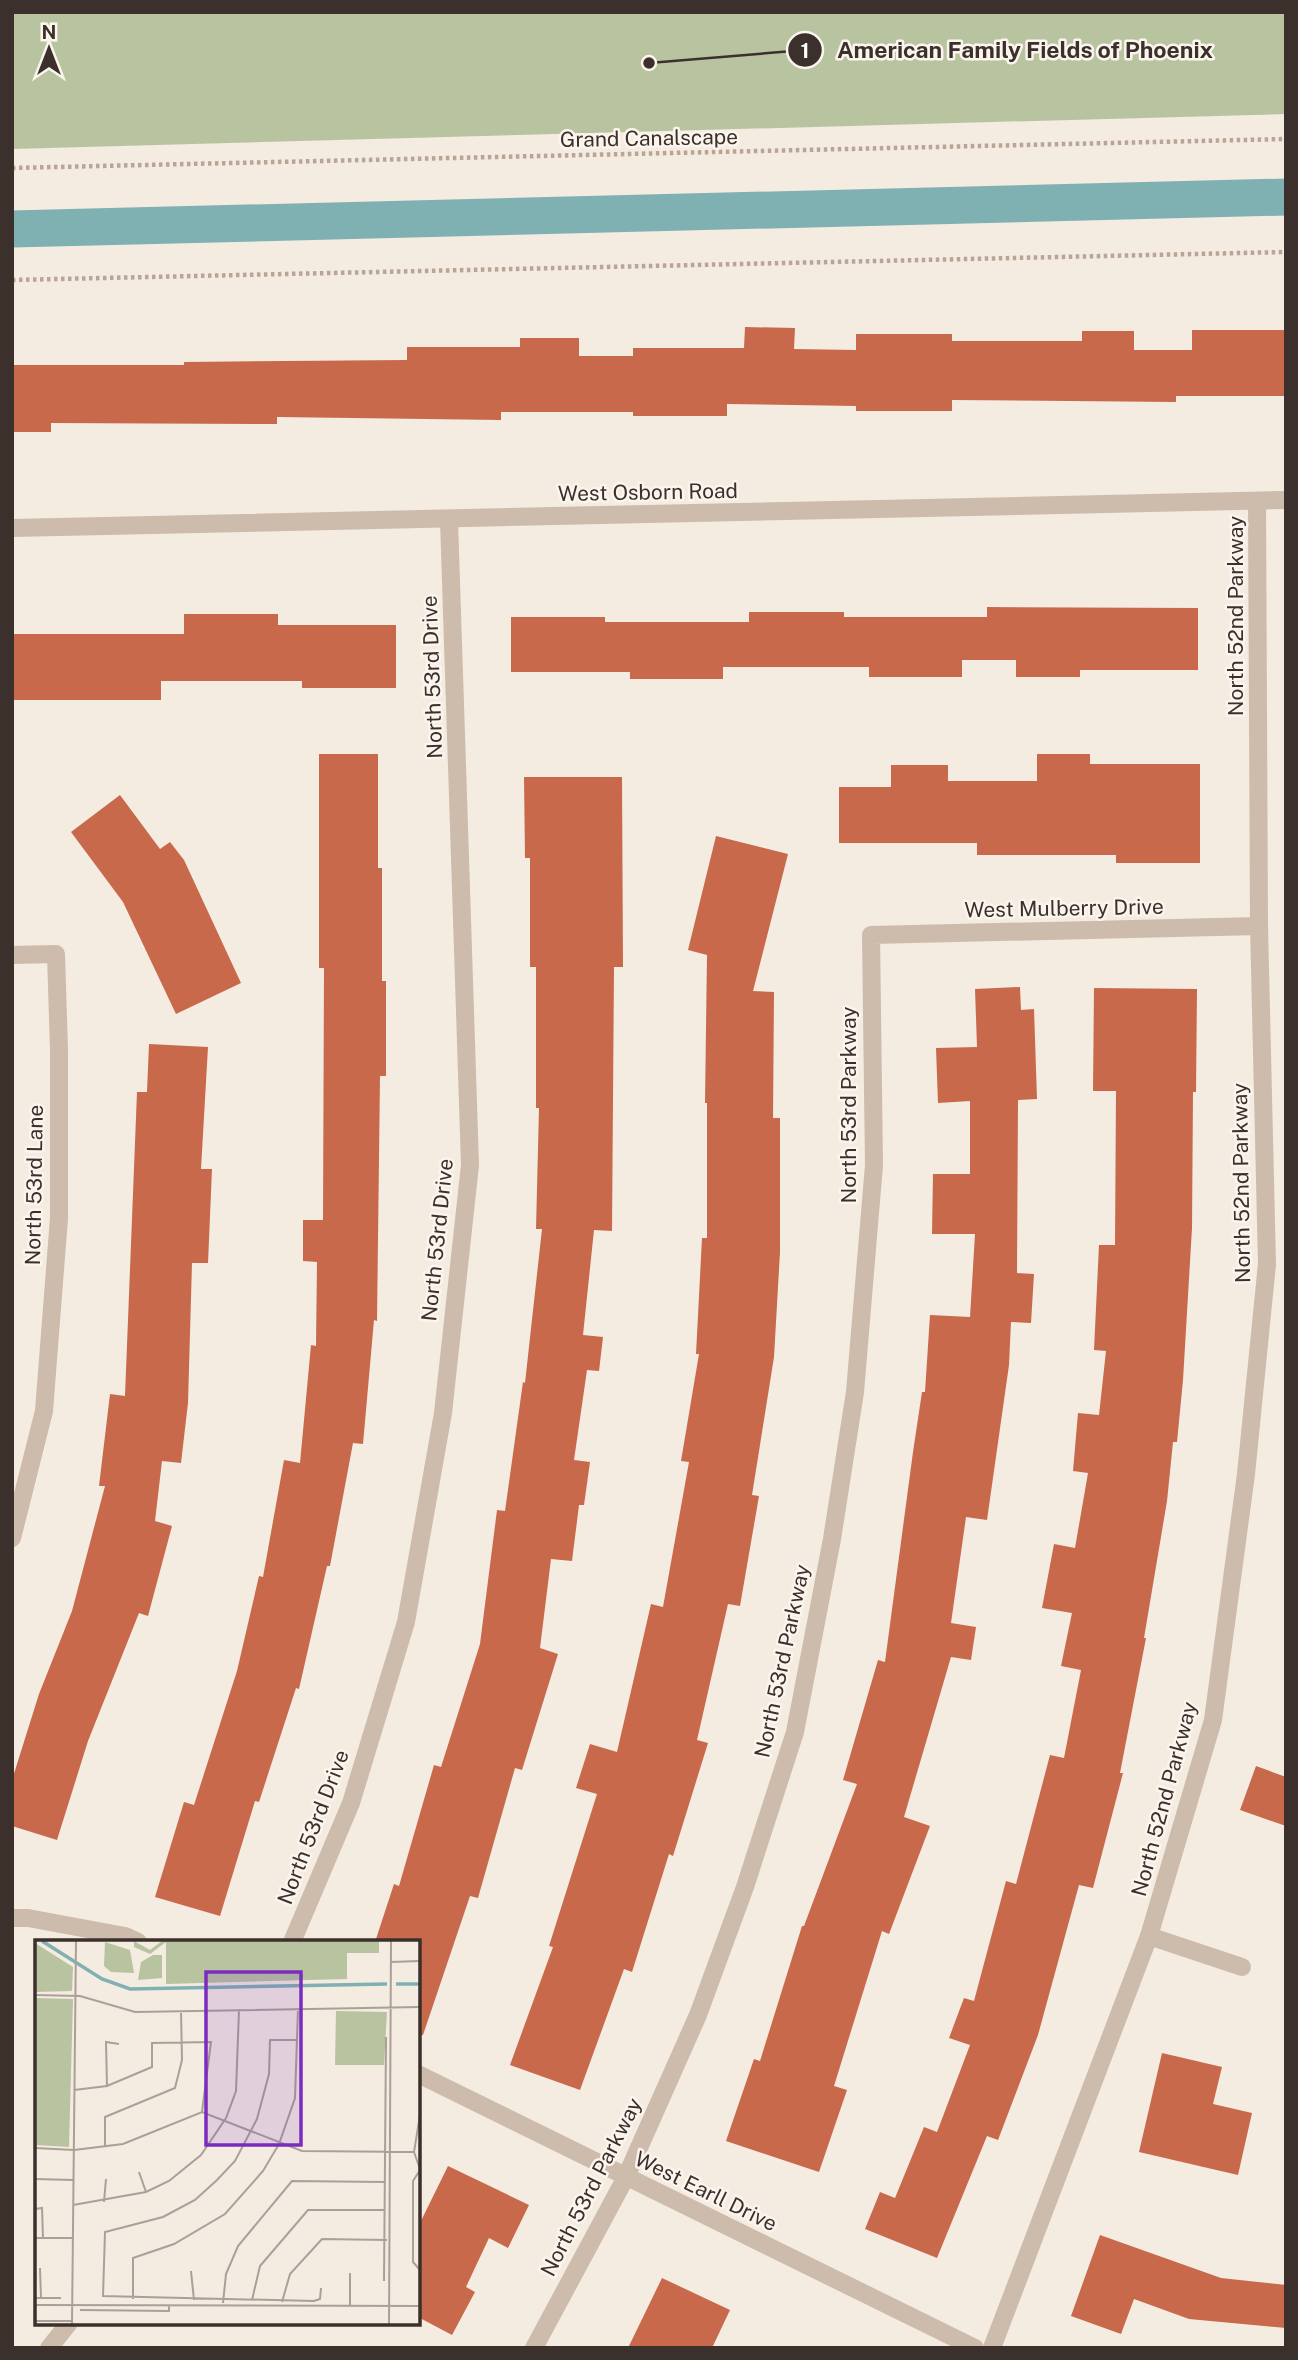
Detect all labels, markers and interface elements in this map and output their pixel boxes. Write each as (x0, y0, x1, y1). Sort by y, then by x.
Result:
north arrow (14, 14, 84, 84)
text: N (42, 21, 56, 43)
callout: American Family Fields of Phoenix (788, 28, 1227, 72)
text: American Family Fields of Phoenix (837, 36, 1214, 63)
text: 1 (801, 38, 810, 63)
street label: Grand Canalscape (560, 124, 738, 152)
street label: West Osborn Road (558, 478, 738, 506)
street label: North 52nd Parkway (1223, 516, 1248, 716)
street label: North 53rd Drive (417, 595, 447, 759)
street label: West Mulberry Drive (964, 894, 1164, 922)
street label: North 53rd Parkway (836, 1007, 861, 1203)
street label: North 52nd Parkway (1227, 1083, 1255, 1283)
street label: North 53rd Lane (20, 1104, 48, 1266)
street label: North 53rd Drive (416, 1157, 458, 1323)
street label: North 53rd Parkway (749, 1562, 815, 1760)
street label: North 52nd Parkway (1126, 1699, 1202, 1899)
street label: North 53rd Drive (272, 1746, 354, 1908)
inset map (35, 1940, 420, 2325)
street label: North 53rd Parkway (535, 2094, 647, 2280)
street label: West Earll Drive (631, 2146, 781, 2236)

